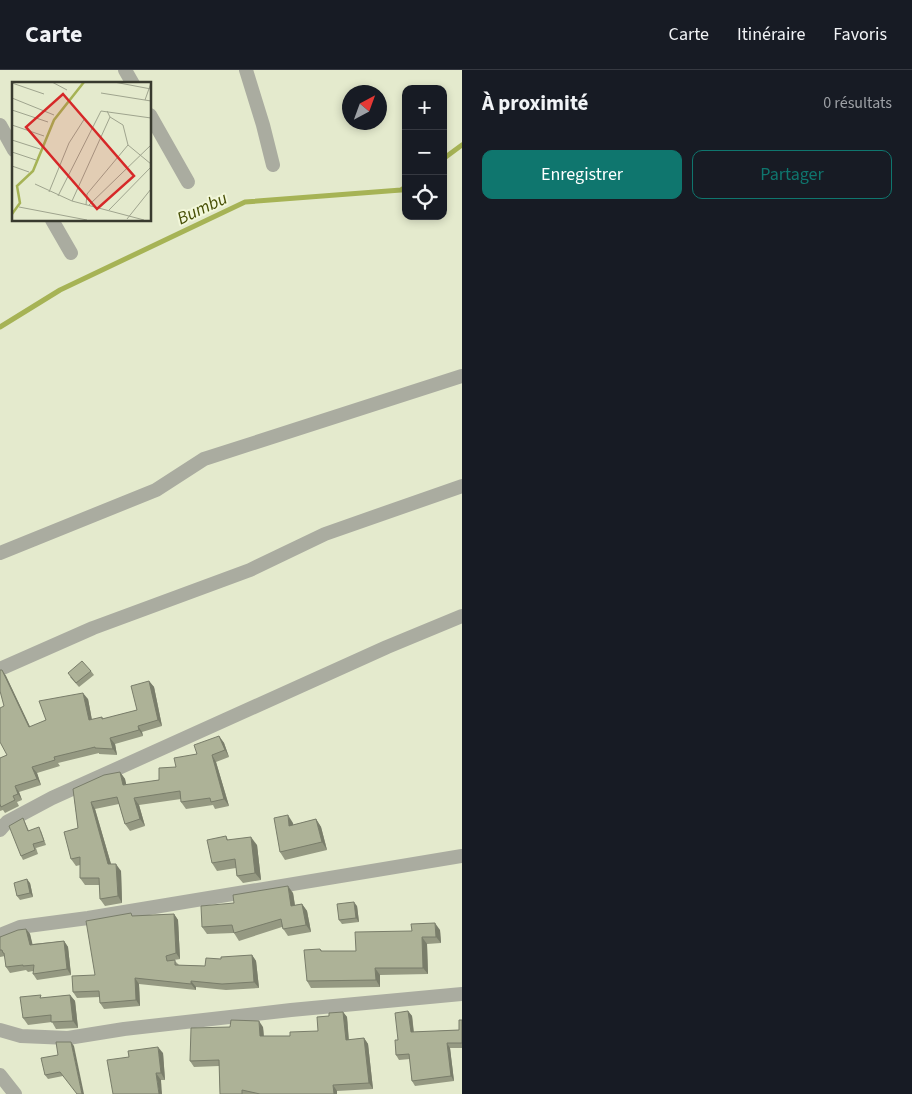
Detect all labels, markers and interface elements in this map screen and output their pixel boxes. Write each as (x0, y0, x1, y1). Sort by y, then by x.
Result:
text: Carte (25, 17, 82, 52)
text: Carte (669, 22, 709, 47)
text: Itinéraire (737, 22, 805, 47)
text: Favoris (833, 22, 887, 47)
inset map (12, 82, 151, 221)
north arrow (342, 85, 387, 130)
map controls (402, 85, 447, 220)
button: + (402, 85, 447, 130)
text: À proximité (482, 88, 588, 118)
text: 0 résultats (823, 92, 892, 114)
button: − (402, 130, 447, 175)
button: Enregistrer (482, 150, 682, 199)
button: Partager (692, 150, 892, 199)
button: locate (402, 175, 447, 220)
water label: Bumbu (173, 186, 232, 231)

